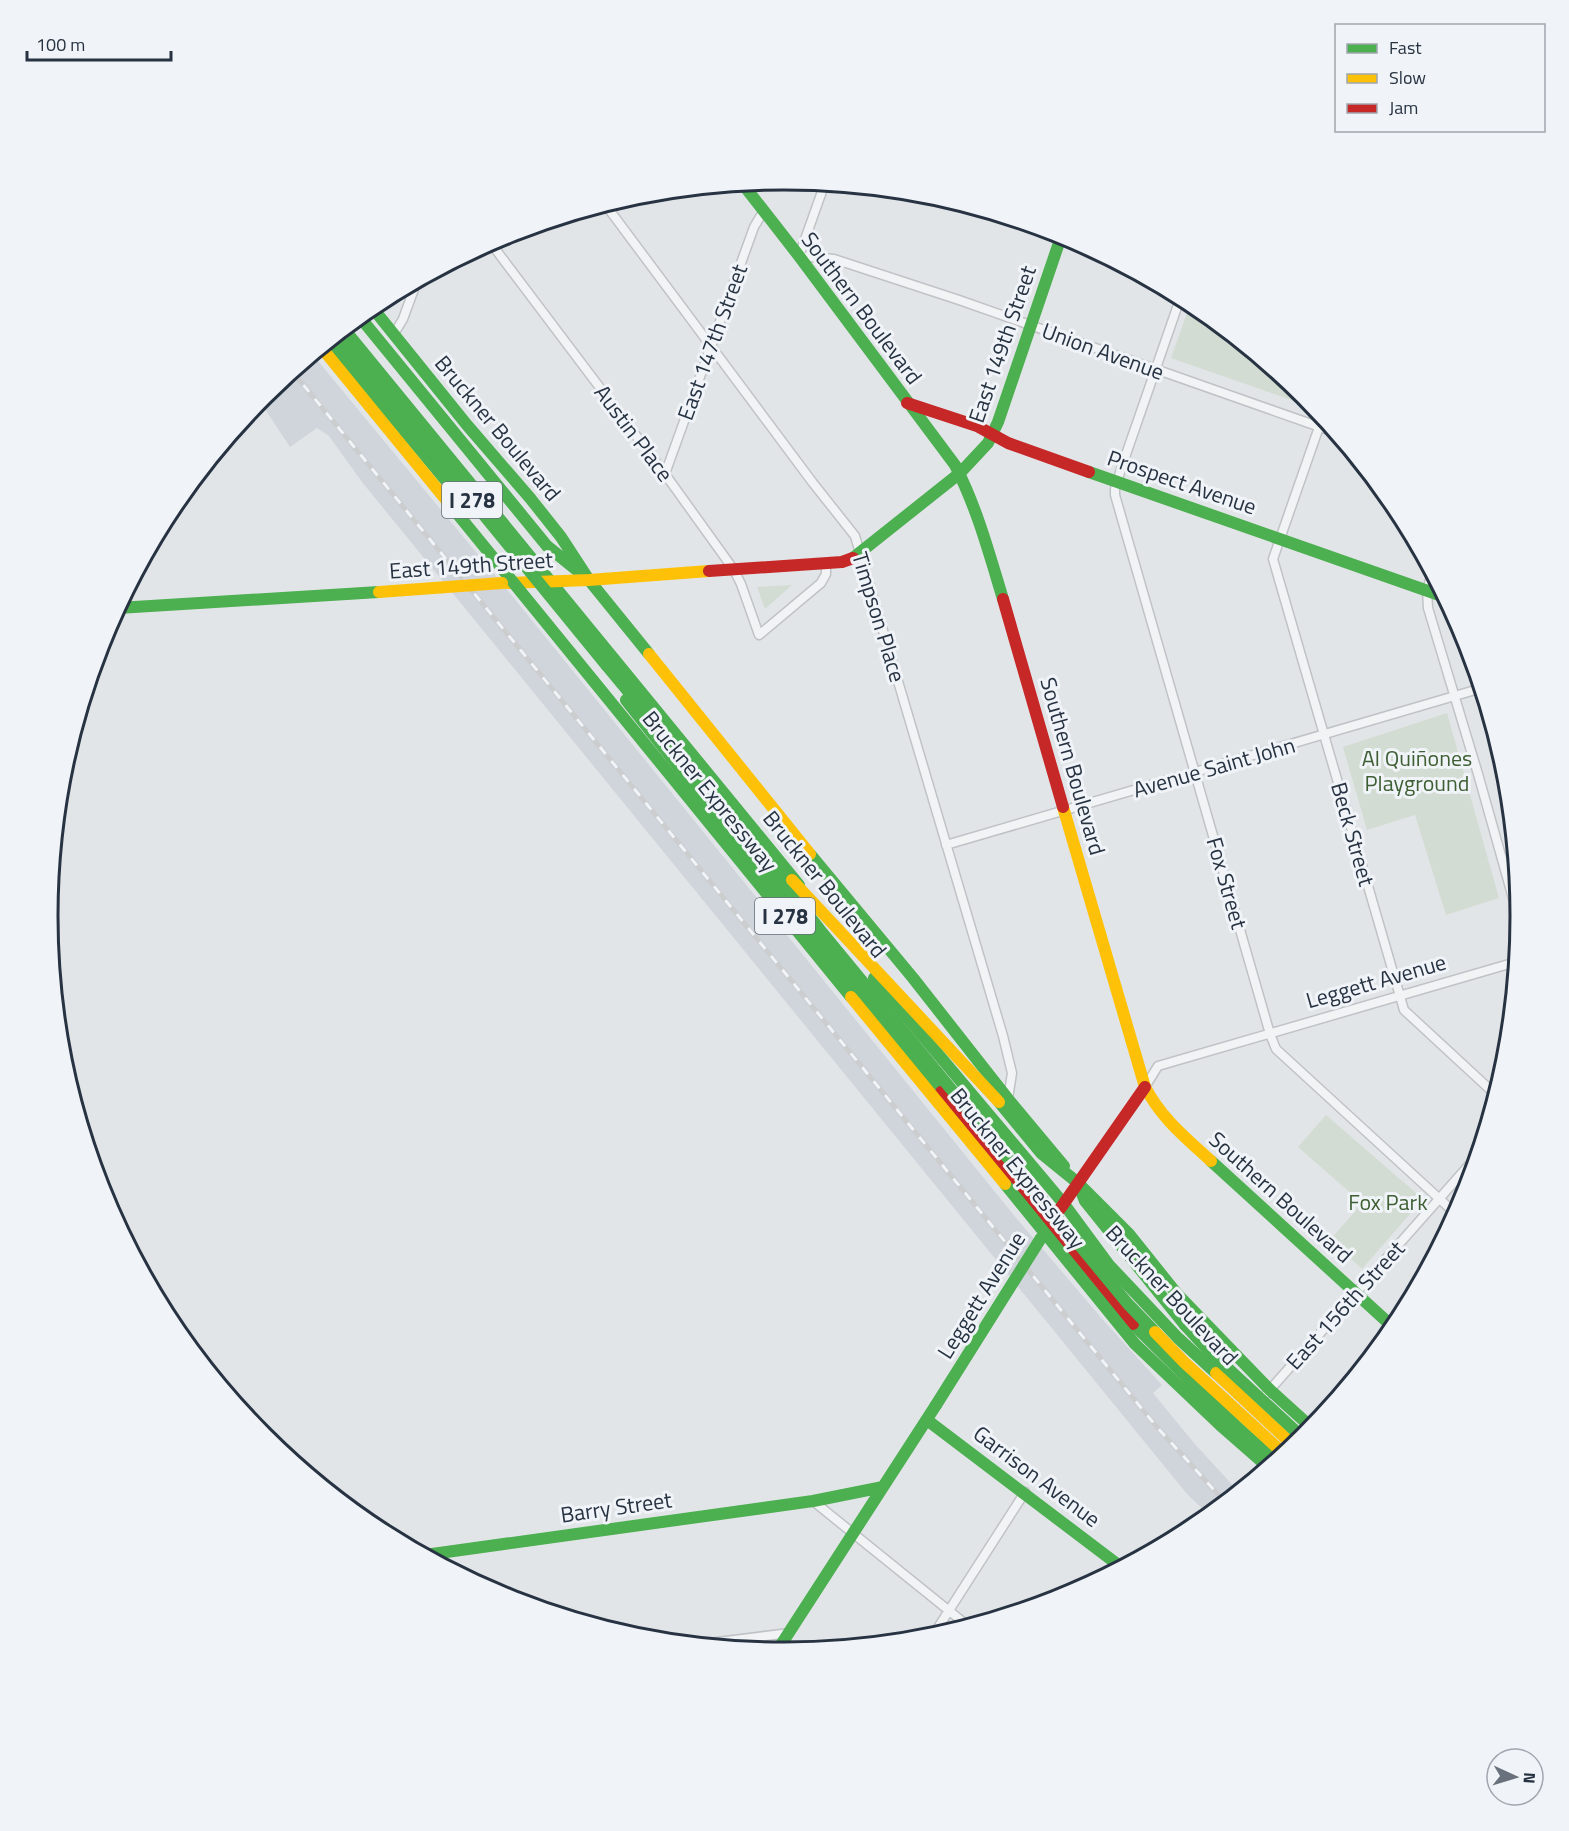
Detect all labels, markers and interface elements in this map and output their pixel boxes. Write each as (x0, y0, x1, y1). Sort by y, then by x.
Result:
scale bar (27, 24, 171, 62)
legend (1335, 24, 1545, 132)
text: 100 m (36, 31, 85, 58)
text: Fast (1389, 34, 1422, 61)
text: Slow (1389, 64, 1426, 91)
text: Jam (1389, 94, 1418, 121)
street label: Southern Boulevard (793, 225, 931, 391)
street label: East 147th Street (668, 259, 756, 425)
street label: East 149th Street (959, 261, 1045, 427)
street label: Union Avenue (1037, 313, 1169, 389)
street label: Bruckner Boulevard (427, 348, 569, 508)
street label: Austin Place (586, 377, 682, 489)
street label: Prospect Avenue (1103, 441, 1261, 523)
road number: I 278 (442, 482, 502, 518)
street label: East 149th Street (388, 542, 554, 588)
street label: Timpson Place (843, 548, 915, 686)
street label: Southern Boulevard (1031, 673, 1115, 859)
street label: Bruckner Expressway (634, 703, 786, 879)
street label: Avenue Saint John (1129, 728, 1299, 806)
park label: Al Quiñones Playground (1362, 741, 1472, 800)
street label: Beck Street (1322, 778, 1384, 890)
street label: Bruckner Boulevard (755, 803, 895, 965)
street label: Fox Street (1198, 833, 1256, 933)
road number: I 278 (755, 898, 815, 934)
street label: Leggett Avenue (1302, 945, 1450, 1017)
street label: Bruckner Expressway (942, 1080, 1094, 1256)
street label: Southern Boulevard (1201, 1123, 1361, 1271)
park label: Fox Park (1348, 1185, 1428, 1219)
street label: Bruckner Boulevard (1098, 1217, 1246, 1373)
street label: Leggett Avenue (928, 1225, 1034, 1365)
street label: East 156th Street (1277, 1232, 1413, 1377)
street label: Garrison Avenue (966, 1417, 1108, 1535)
street label: Barry Street (558, 1482, 674, 1532)
north arrow (1485, 1747, 1545, 1807)
text: N (1518, 1772, 1542, 1784)

